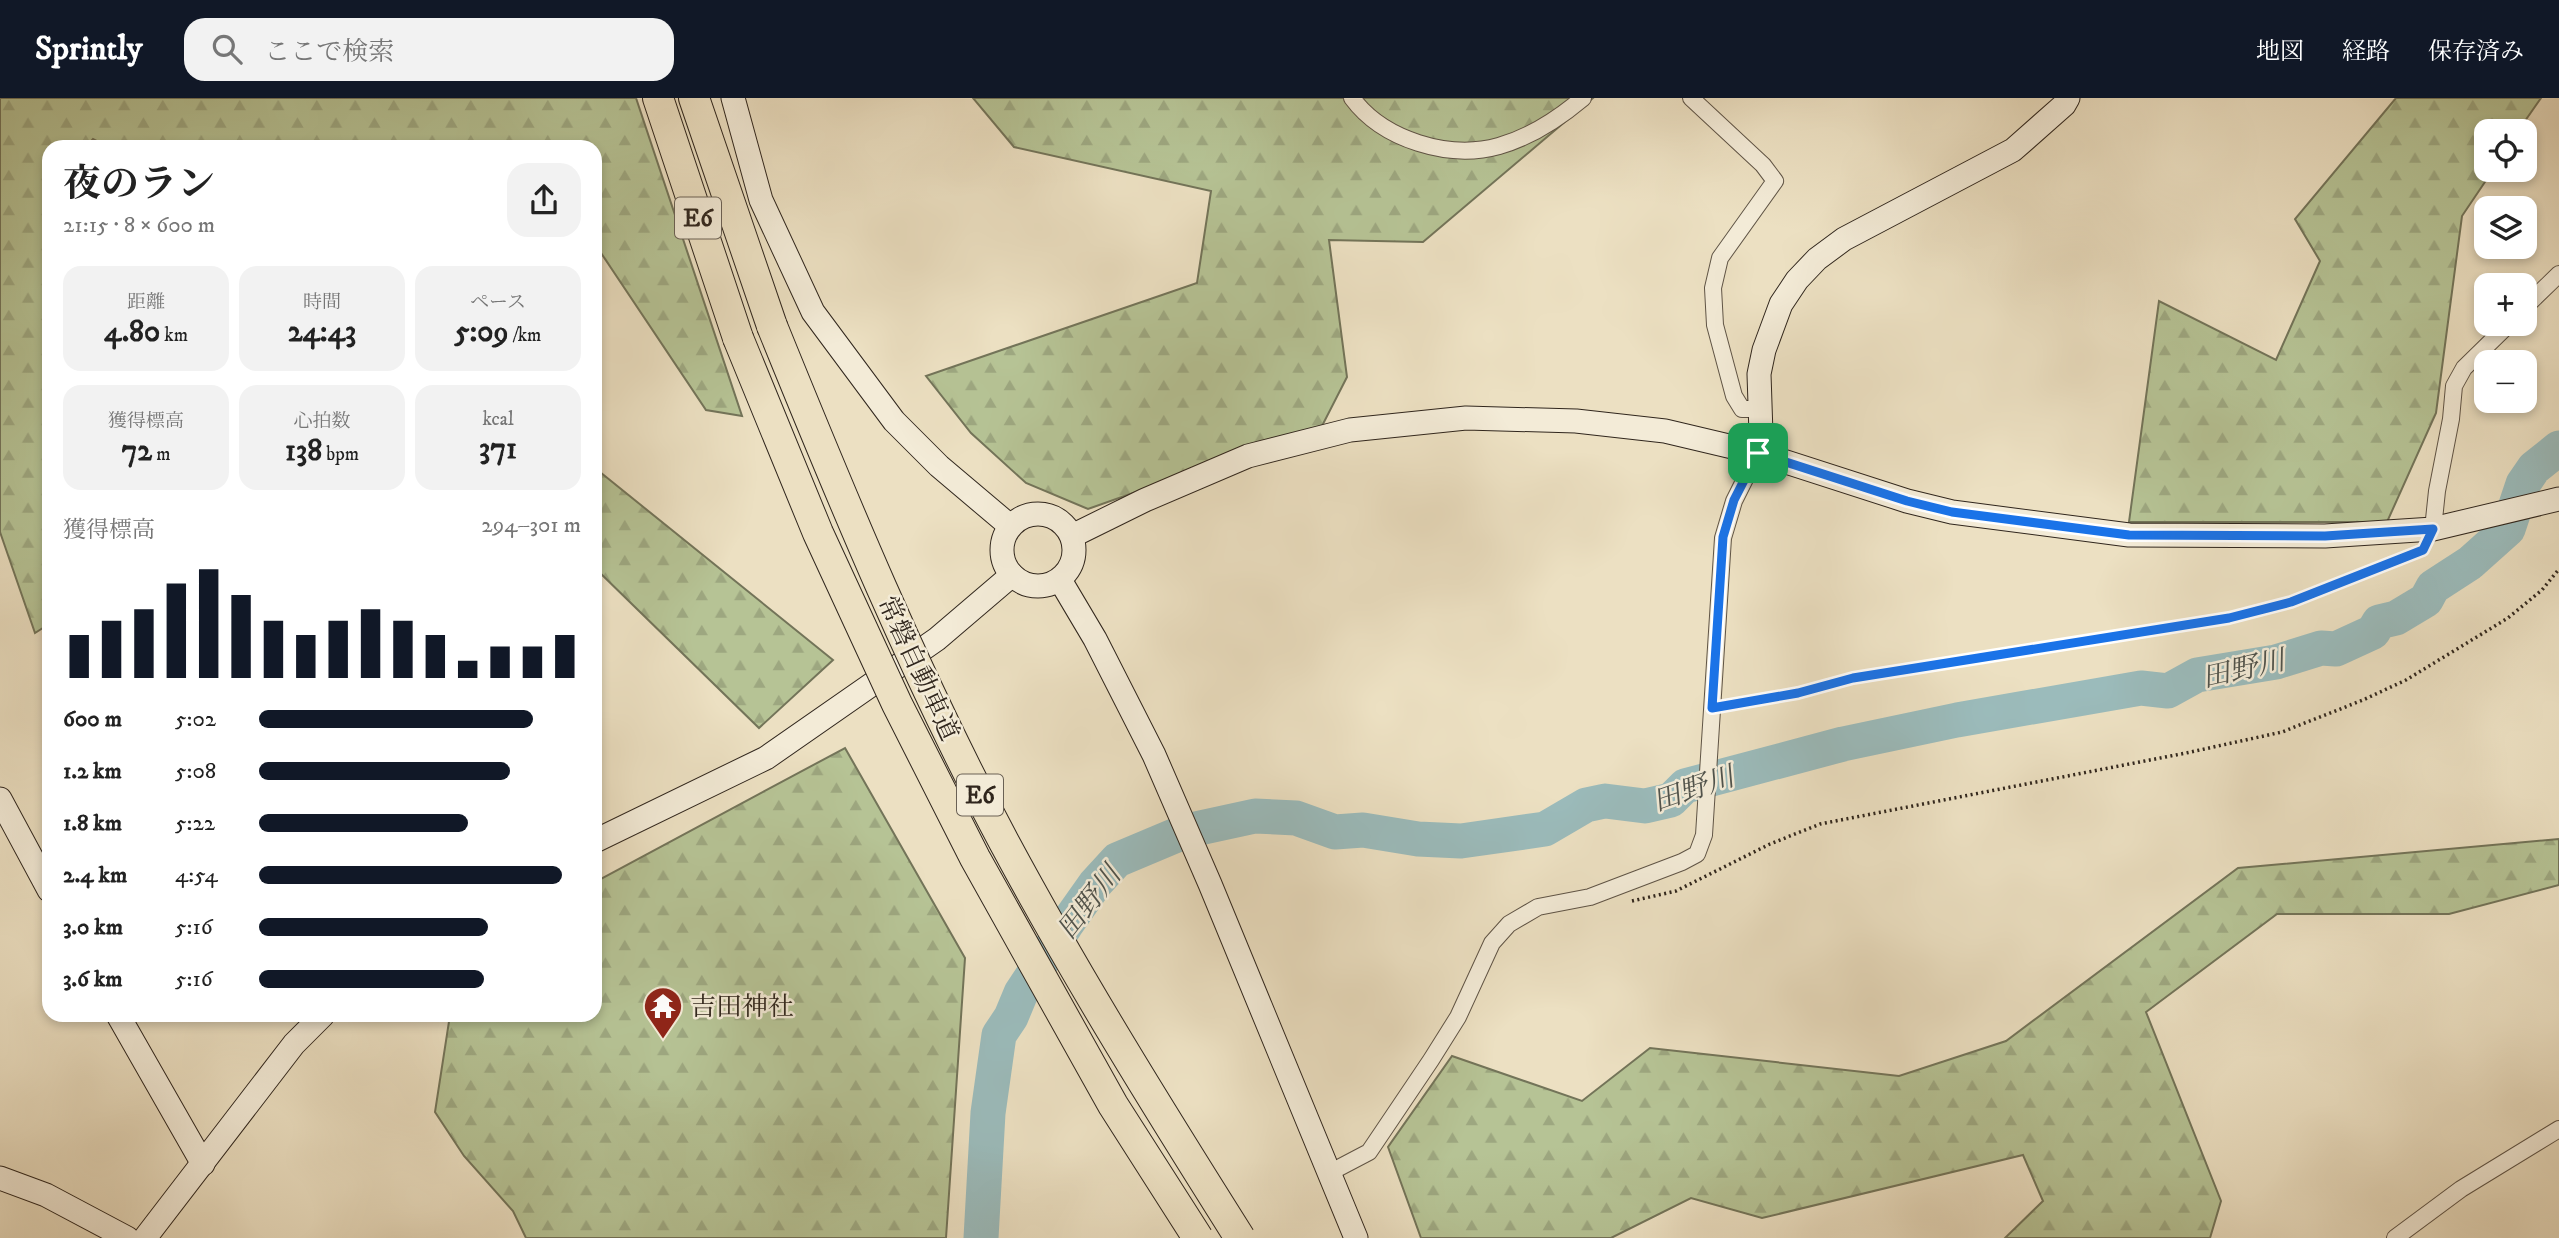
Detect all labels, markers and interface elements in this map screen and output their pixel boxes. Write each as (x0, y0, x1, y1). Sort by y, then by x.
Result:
search box (184, 18, 674, 81)
text: Sprintly (35, 29, 142, 70)
icon: search (208, 30, 246, 68)
text: ここで検索 (264, 36, 394, 69)
text: 地図 (2256, 37, 2304, 67)
text: 経路 (2342, 37, 2390, 67)
text: 保存済み (2428, 37, 2524, 67)
map controls (2474, 119, 2537, 413)
button: locate (2474, 119, 2537, 182)
text: 夜のラン (63, 161, 215, 209)
button: share (507, 163, 581, 237)
button: layers (2474, 196, 2537, 259)
road number: E6 (675, 198, 721, 238)
text: 21:15 · 8 × 600 m (63, 211, 215, 240)
button: + (2474, 273, 2537, 336)
text: 距離 (127, 291, 165, 314)
text: 時間 (303, 291, 341, 314)
text: ペース (470, 291, 526, 314)
text: 4.80 (104, 314, 160, 351)
text: 24:43 (288, 314, 356, 351)
text: 5:09 (455, 314, 508, 351)
text: km (160, 324, 188, 347)
text: /km (508, 324, 541, 347)
button: − (2474, 350, 2537, 413)
text: kcal (482, 408, 514, 431)
text: 獲得標高 (108, 410, 184, 433)
text: 心拍数 (293, 410, 351, 433)
pin (1728, 423, 1788, 483)
text: 371 (479, 431, 517, 468)
text: 72 (122, 433, 152, 470)
text: 138 (285, 433, 322, 470)
icon: arrive (1739, 434, 1777, 472)
text: m (152, 443, 170, 466)
text: bpm (322, 443, 359, 466)
text: 294–301 m (481, 511, 581, 540)
text: 獲得標高 (63, 516, 155, 545)
street label: 常磐自動車道 (870, 591, 966, 746)
water label: 田野川 (2198, 642, 2291, 696)
text: 600 m (63, 705, 122, 734)
text: 5:02 (175, 705, 216, 734)
text: 1.2 km (63, 757, 122, 786)
text: 5:08 (175, 757, 216, 786)
water label: 田野川 (1648, 758, 1742, 820)
road number: E6 (957, 774, 1003, 816)
text: 1.8 km (63, 809, 122, 838)
text: 5:22 (175, 809, 215, 838)
water label: 田野川 (1050, 857, 1131, 947)
text: 2.4 km (63, 861, 127, 890)
text: 4:54 (175, 861, 218, 890)
text: 3.0 km (63, 913, 123, 942)
text: 5:16 (175, 913, 213, 942)
text: 3.6 km (63, 965, 123, 994)
text: 5:16 (175, 965, 213, 994)
temple icon: 吉田神社 (642, 985, 684, 1040)
place label: 吉田神社 (690, 991, 794, 1024)

